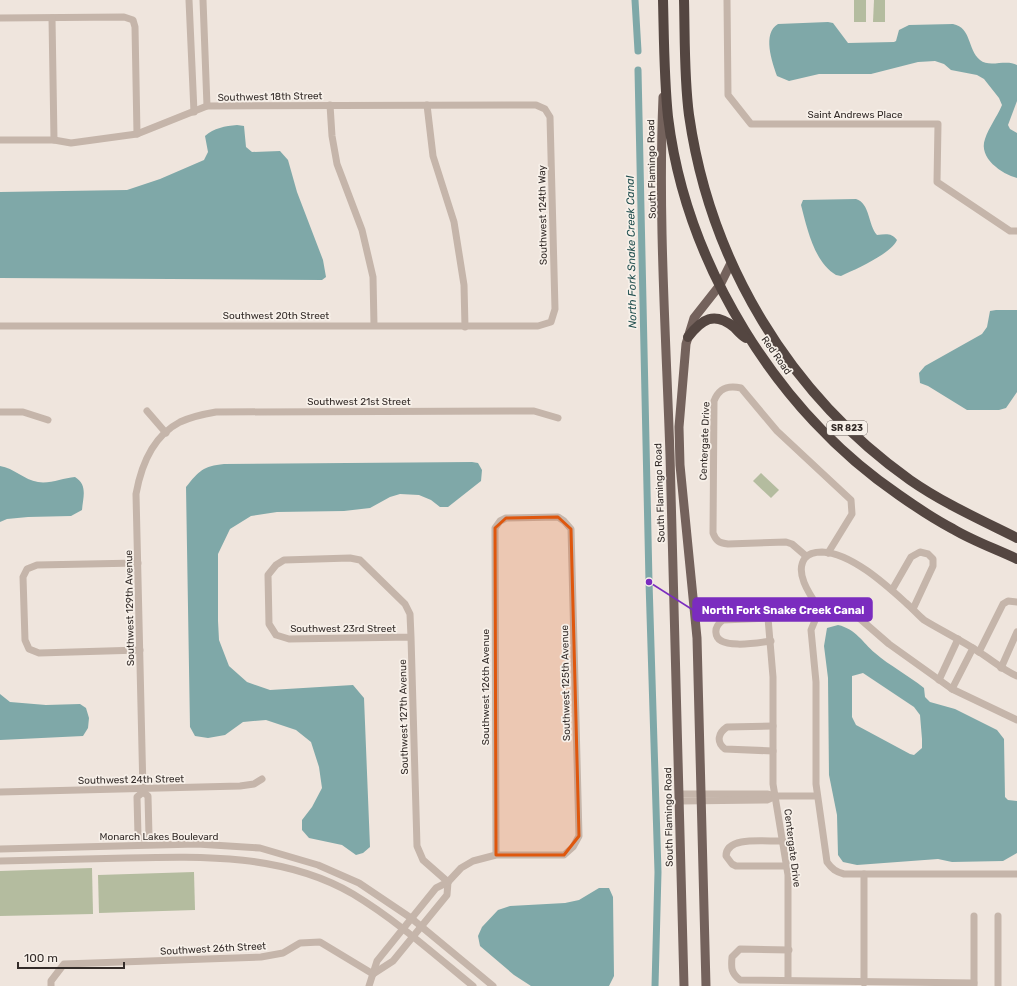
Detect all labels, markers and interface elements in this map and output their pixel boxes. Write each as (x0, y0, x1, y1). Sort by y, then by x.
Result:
street label: Southwest 18th Street (217, 90, 323, 104)
street label: Saint Andrews Place (807, 109, 903, 121)
street label: South Flamingo Road (645, 119, 659, 219)
street label: Southwest 124th Way (536, 164, 550, 265)
water label: North Fork Snake Creek Canal (624, 175, 639, 328)
street label: Southwest 20th Street (223, 310, 329, 322)
street label: Red Road (759, 334, 794, 377)
street label: Southwest 21st Street (307, 396, 411, 408)
street label: Centergate Drive (698, 401, 712, 481)
road number: SR 823 (827, 421, 867, 435)
street label: South Flamingo Road (652, 443, 668, 543)
street label: Southwest 129th Avenue (123, 549, 137, 666)
callout: North Fork Snake Creek Canal (693, 598, 872, 621)
text: North Fork Snake Creek Canal (702, 604, 864, 617)
street label: Southwest 23rd Street (290, 623, 396, 635)
street label: Southwest 125th Avenue (559, 624, 573, 741)
street label: Southwest 126th Avenue (480, 628, 492, 745)
street label: Southwest 127th Avenue (397, 659, 411, 775)
street label: South Flamingo Road (662, 767, 676, 867)
street label: Southwest 24th Street (78, 773, 184, 787)
street label: Centergate Drive (781, 808, 803, 888)
street label: Monarch Lakes Boulevard (99, 831, 219, 843)
street label: Southwest 26th Street (160, 940, 266, 958)
scale bar (18, 944, 124, 970)
text: 100 m (24, 951, 58, 965)

